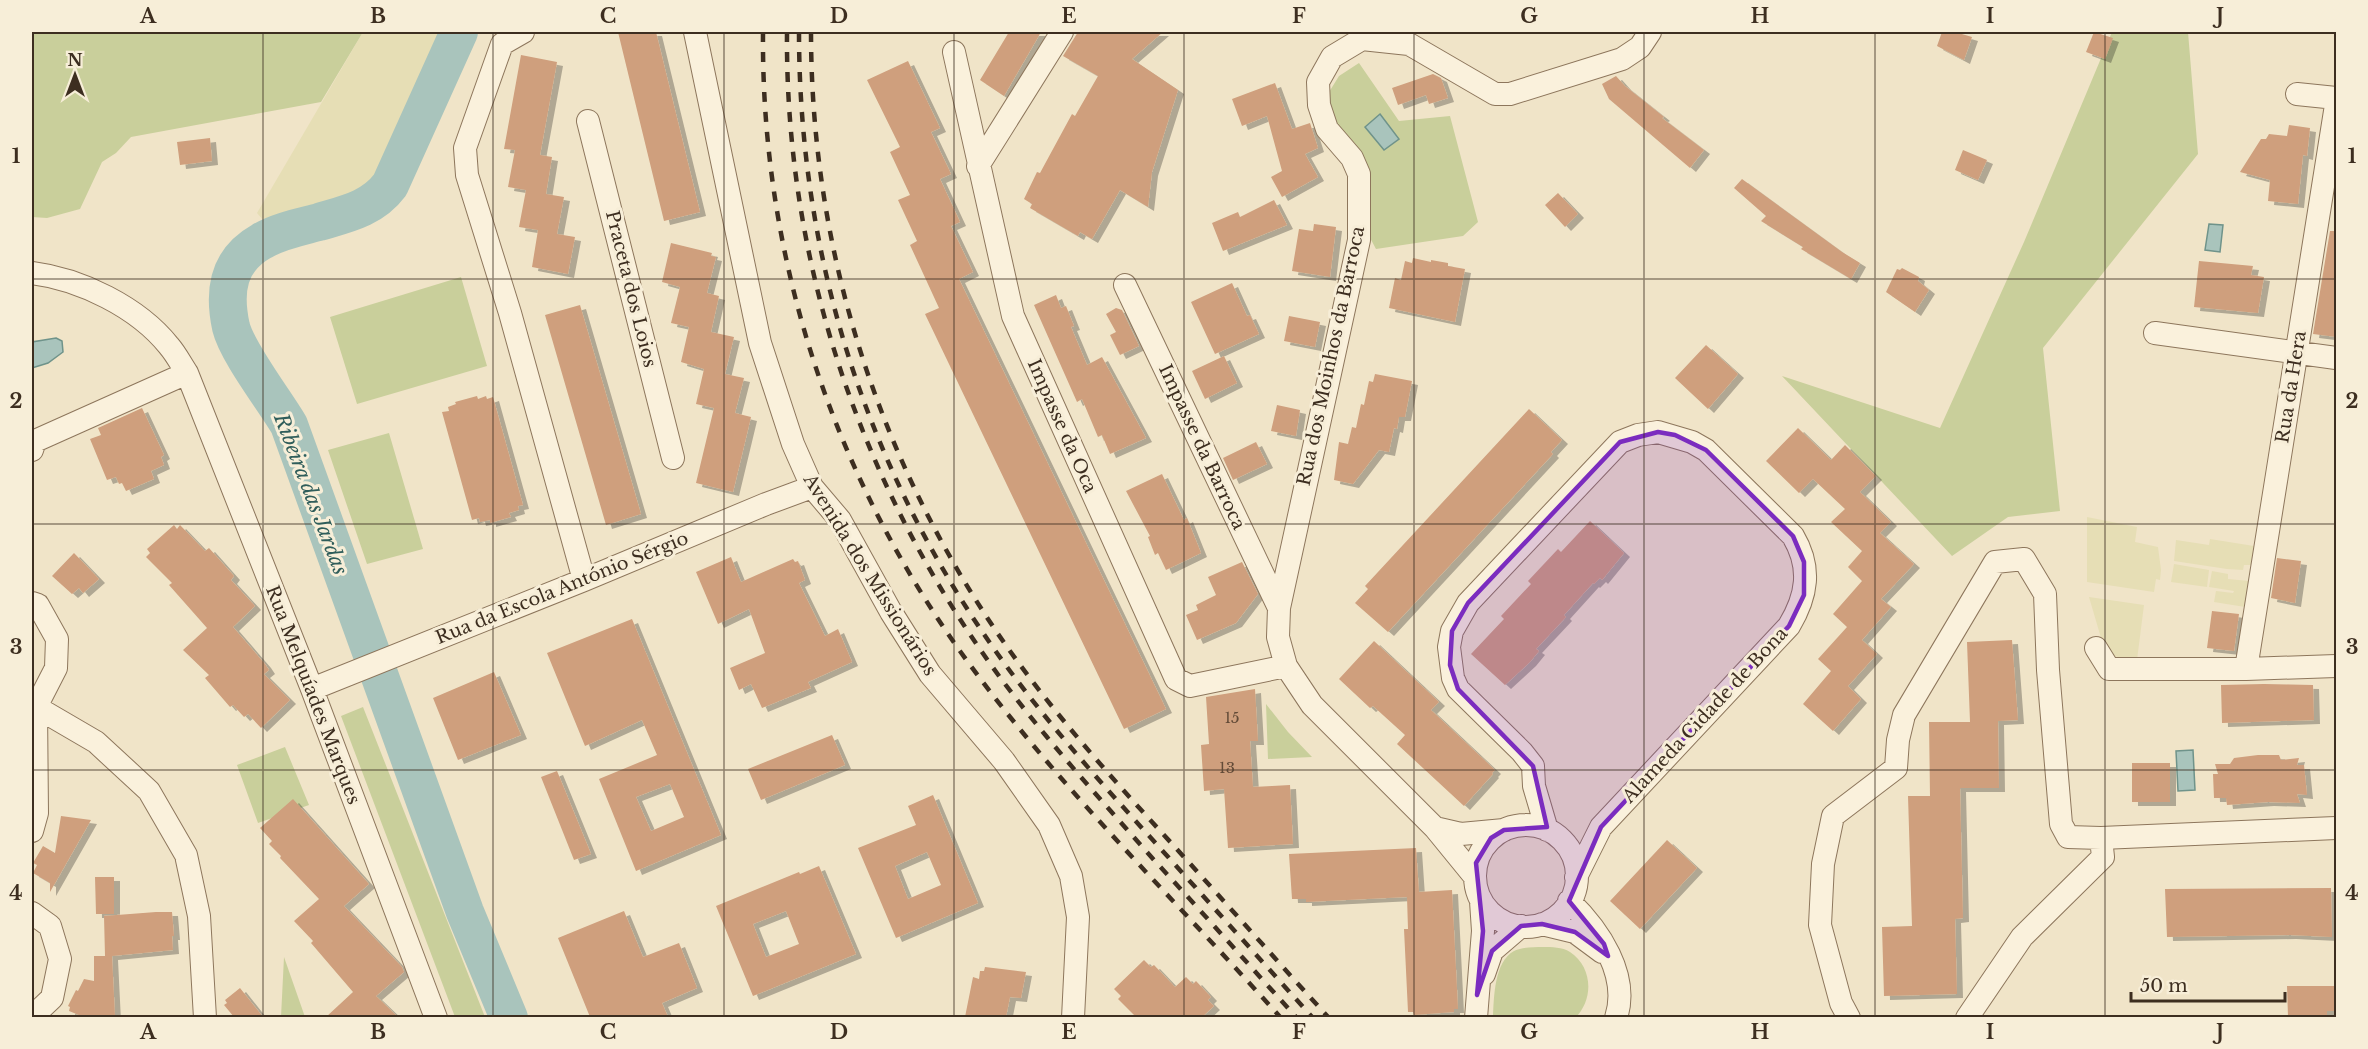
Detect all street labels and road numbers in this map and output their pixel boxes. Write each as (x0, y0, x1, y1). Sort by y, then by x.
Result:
street label: Praceta dos Loios (601, 208, 661, 370)
street label: Rua dos Moinhos da Barroca (1293, 224, 1369, 488)
street label: Rua da Hera (2271, 329, 2311, 445)
street label: Impasse da Oca (1023, 356, 1101, 497)
street label: Impasse da Barroca (1154, 361, 1250, 533)
street label: Avenida dos Missionários (798, 469, 941, 680)
street label: Rua da Escola António Sérgio (432, 527, 692, 649)
street label: Rua Melquíades Marques (261, 583, 365, 807)
street label: Alameda Cidade de Bona (1617, 623, 1792, 808)

